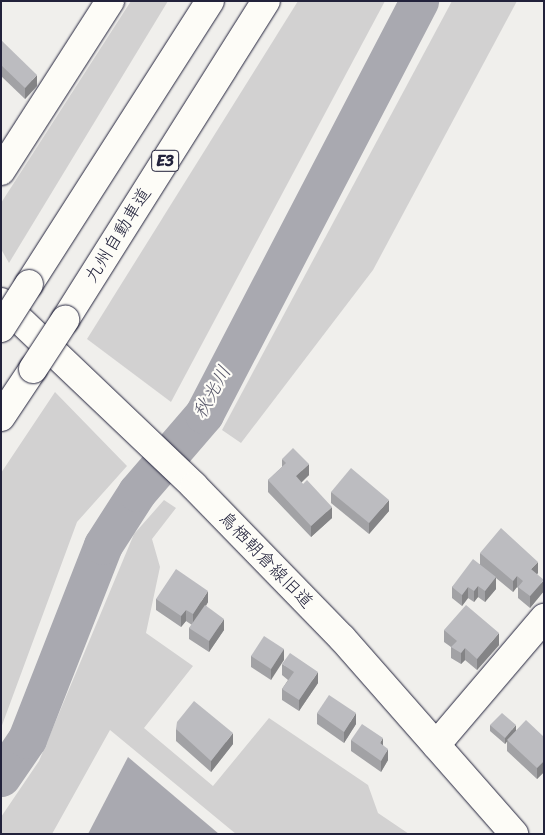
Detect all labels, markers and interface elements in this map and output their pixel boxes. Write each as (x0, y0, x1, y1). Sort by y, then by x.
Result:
road number: E3 (150, 148, 180, 175)
street label: 九州自動車道 (80, 183, 156, 287)
water label: 秋光川 (188, 362, 236, 422)
street label: 鳥栖朝倉線旧道 (214, 507, 318, 613)

